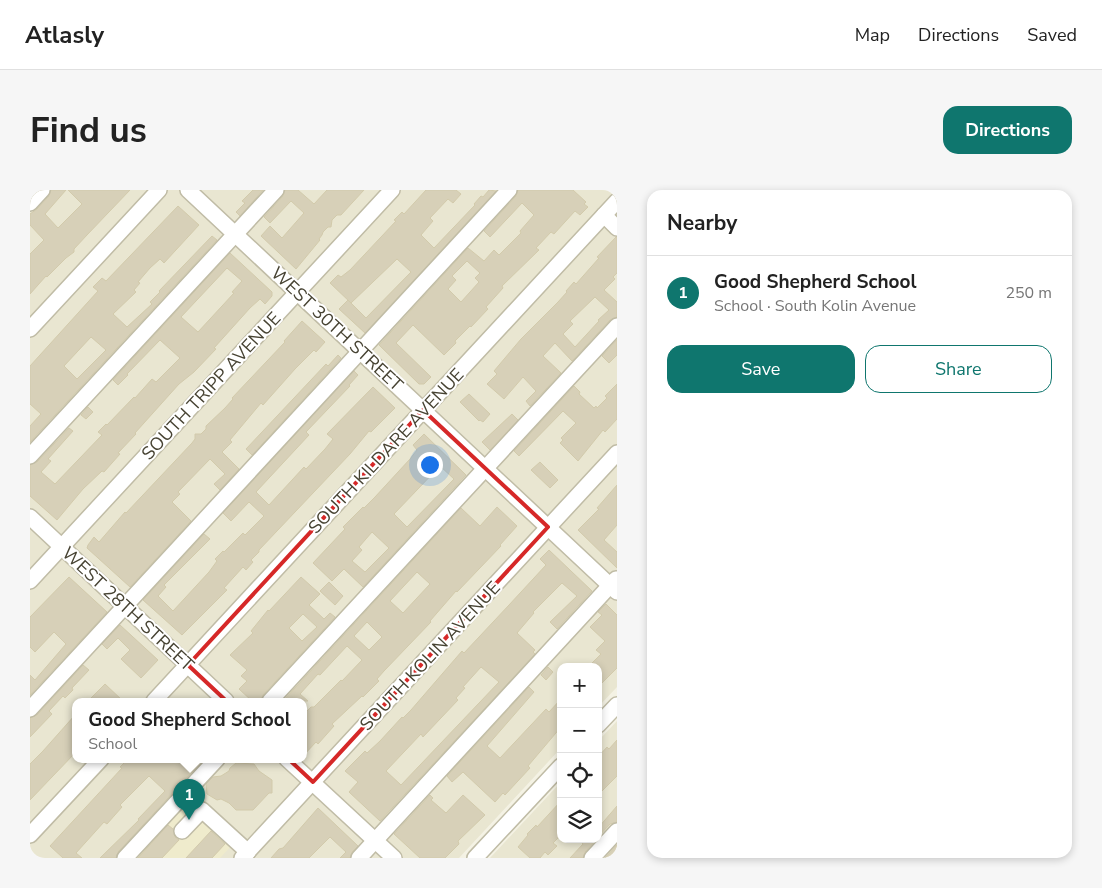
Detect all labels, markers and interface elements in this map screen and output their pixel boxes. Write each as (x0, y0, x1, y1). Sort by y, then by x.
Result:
text: Atlasly (25, 19, 104, 51)
text: Map (855, 23, 890, 47)
text: Directions (918, 23, 999, 47)
text: Saved (1027, 23, 1077, 47)
button: Directions (943, 106, 1072, 154)
text: Find us (30, 107, 147, 154)
text: Nearby (667, 209, 737, 237)
street label: WEST 30TH STREET (266, 261, 408, 397)
text: Good Shepherd School (714, 269, 916, 295)
text: 1 (678, 282, 688, 304)
text: 250 m (1005, 282, 1052, 304)
text: School · South Kolin Avenue (714, 295, 916, 317)
street label: SOUTH TRIPP AVENUE (136, 307, 286, 465)
button: Save (667, 345, 855, 393)
button: Share (865, 345, 1052, 393)
street label: SOUTH KILDARE AVENUE (303, 363, 469, 539)
your location (417, 452, 443, 478)
street label: WEST 28TH STREET (57, 541, 199, 677)
street label: SOUTH KOLIN AVENUE (354, 576, 506, 736)
map controls (557, 663, 602, 843)
button: + (557, 663, 602, 708)
popup (72, 698, 307, 763)
text: Good Shepherd School (88, 707, 291, 733)
button: − (557, 708, 602, 753)
text: School (88, 733, 137, 755)
button: locate (557, 753, 602, 798)
pin: 1 (173, 779, 205, 820)
button: layers (557, 798, 602, 843)

